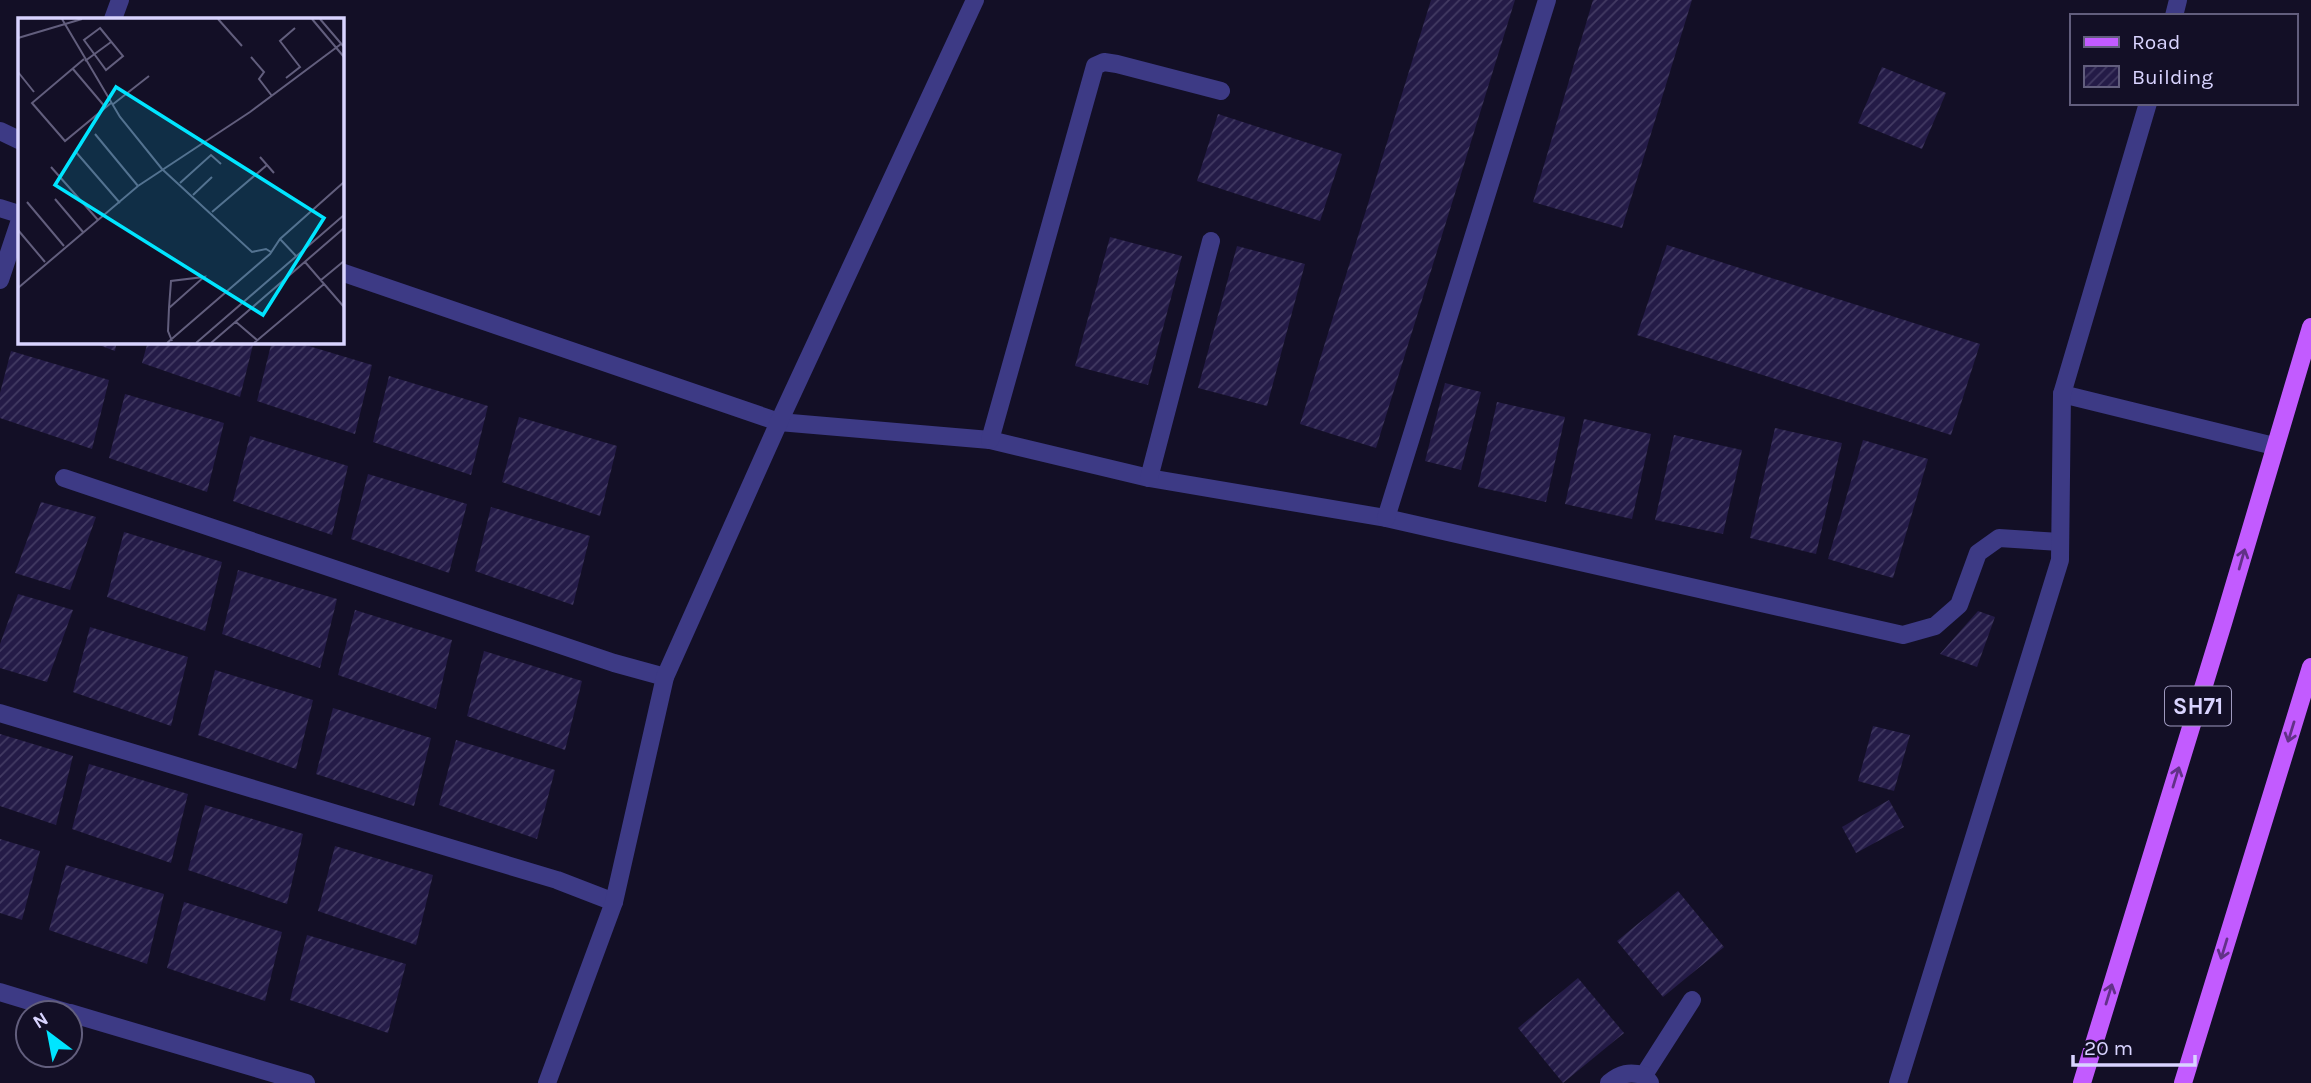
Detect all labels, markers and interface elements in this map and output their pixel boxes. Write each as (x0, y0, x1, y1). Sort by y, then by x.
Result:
legend (2070, 14, 2297, 105)
inset map (18, 18, 343, 343)
text: Road (2132, 30, 2180, 54)
text: Building (2132, 65, 2213, 89)
one-way arrow (2236, 548, 2249, 570)
road number: SH71 (2165, 686, 2231, 726)
one-way arrow (2284, 721, 2297, 743)
one-way arrow (2170, 766, 2183, 788)
one-way arrow (2217, 938, 2229, 960)
one-way arrow (2104, 984, 2117, 1006)
north arrow (14, 999, 84, 1069)
text: N (29, 1007, 52, 1033)
scale bar (2073, 1024, 2196, 1068)
text: 20 m (2084, 1036, 2133, 1060)

